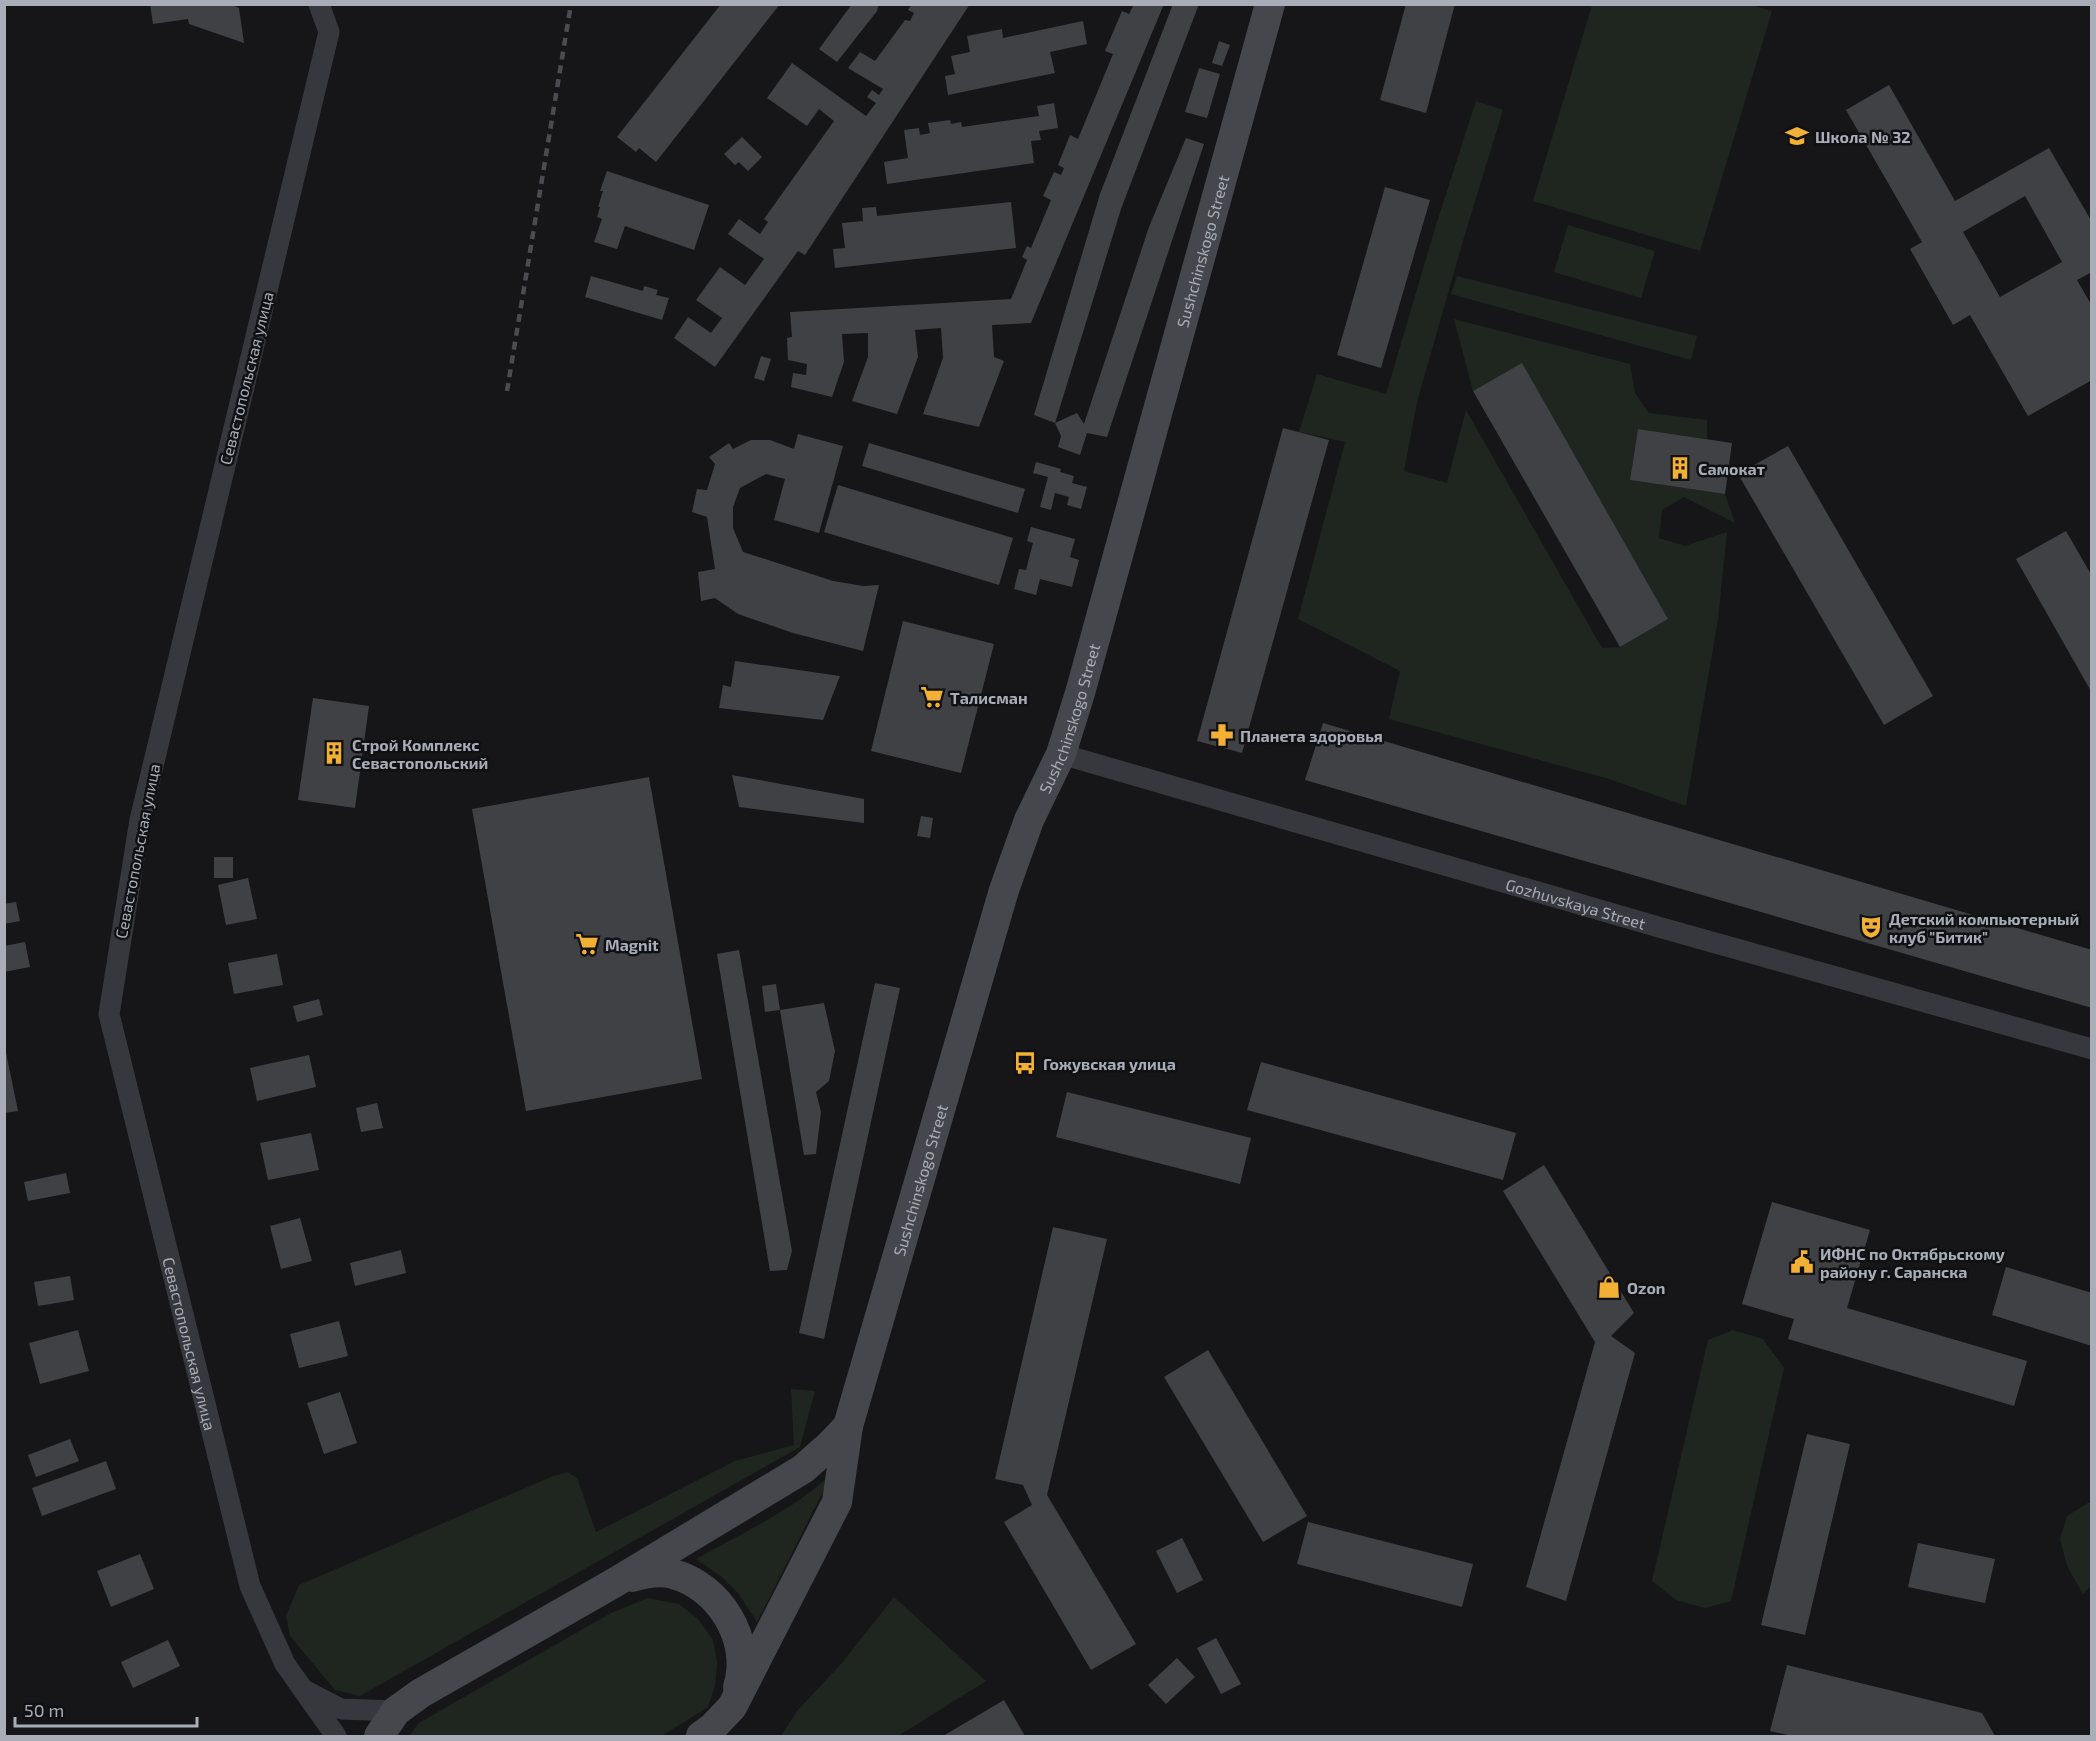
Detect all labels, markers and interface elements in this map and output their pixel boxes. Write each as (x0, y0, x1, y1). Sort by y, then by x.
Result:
school or university icon: Школа № 32 (1784, 123, 1810, 149)
place label: Школа № 32 (1815, 127, 1911, 146)
street label: Sushchinskogo Street (1172, 173, 1232, 329)
street label: Севастопольская улица (215, 289, 278, 467)
building icon: Самокат (1667, 455, 1693, 481)
place label: Самокат (1698, 459, 1765, 478)
street label: Sushchinskogo Street (1034, 641, 1103, 796)
supermarket icon: Талисман (919, 684, 945, 710)
place label: Талисман (950, 688, 1028, 707)
pharmacy icon: Планета здоровья (1209, 722, 1235, 748)
place label: Планета здоровья (1240, 726, 1383, 745)
place label: Строй Комплекс Севастопольский (352, 735, 488, 772)
building icon: Строй Комплекс Севастопольский (321, 740, 347, 766)
street label: Севастопольская улица (111, 762, 164, 940)
street label: Gozhuvskaya Street (1504, 874, 1648, 932)
place label: Детский компьютерный клуб "Битик" (1889, 909, 2079, 946)
theatre icon: Детский компьютерный клуб "Битик" (1858, 914, 1884, 940)
supermarket icon: Magnit (574, 931, 600, 957)
place label: Magnit (605, 935, 659, 954)
bus stop icon: Гожувская улица (1012, 1050, 1038, 1076)
place label: Гожувская улица (1043, 1054, 1176, 1073)
street label: Sushchinskogo Street (889, 1102, 951, 1258)
place label: ИФНС по Октябрьскому району г. Саранска (1820, 1244, 2005, 1281)
public building icon: ИФНС по Октябрьскому району г. Саранска (1789, 1249, 1815, 1275)
street label: Севастопольская улица (160, 1255, 221, 1432)
shop icon: Ozon (1596, 1274, 1622, 1300)
place label: Ozon (1627, 1278, 1665, 1297)
scale bar (15, 1690, 196, 1728)
text: 50 m (24, 1699, 64, 1721)

